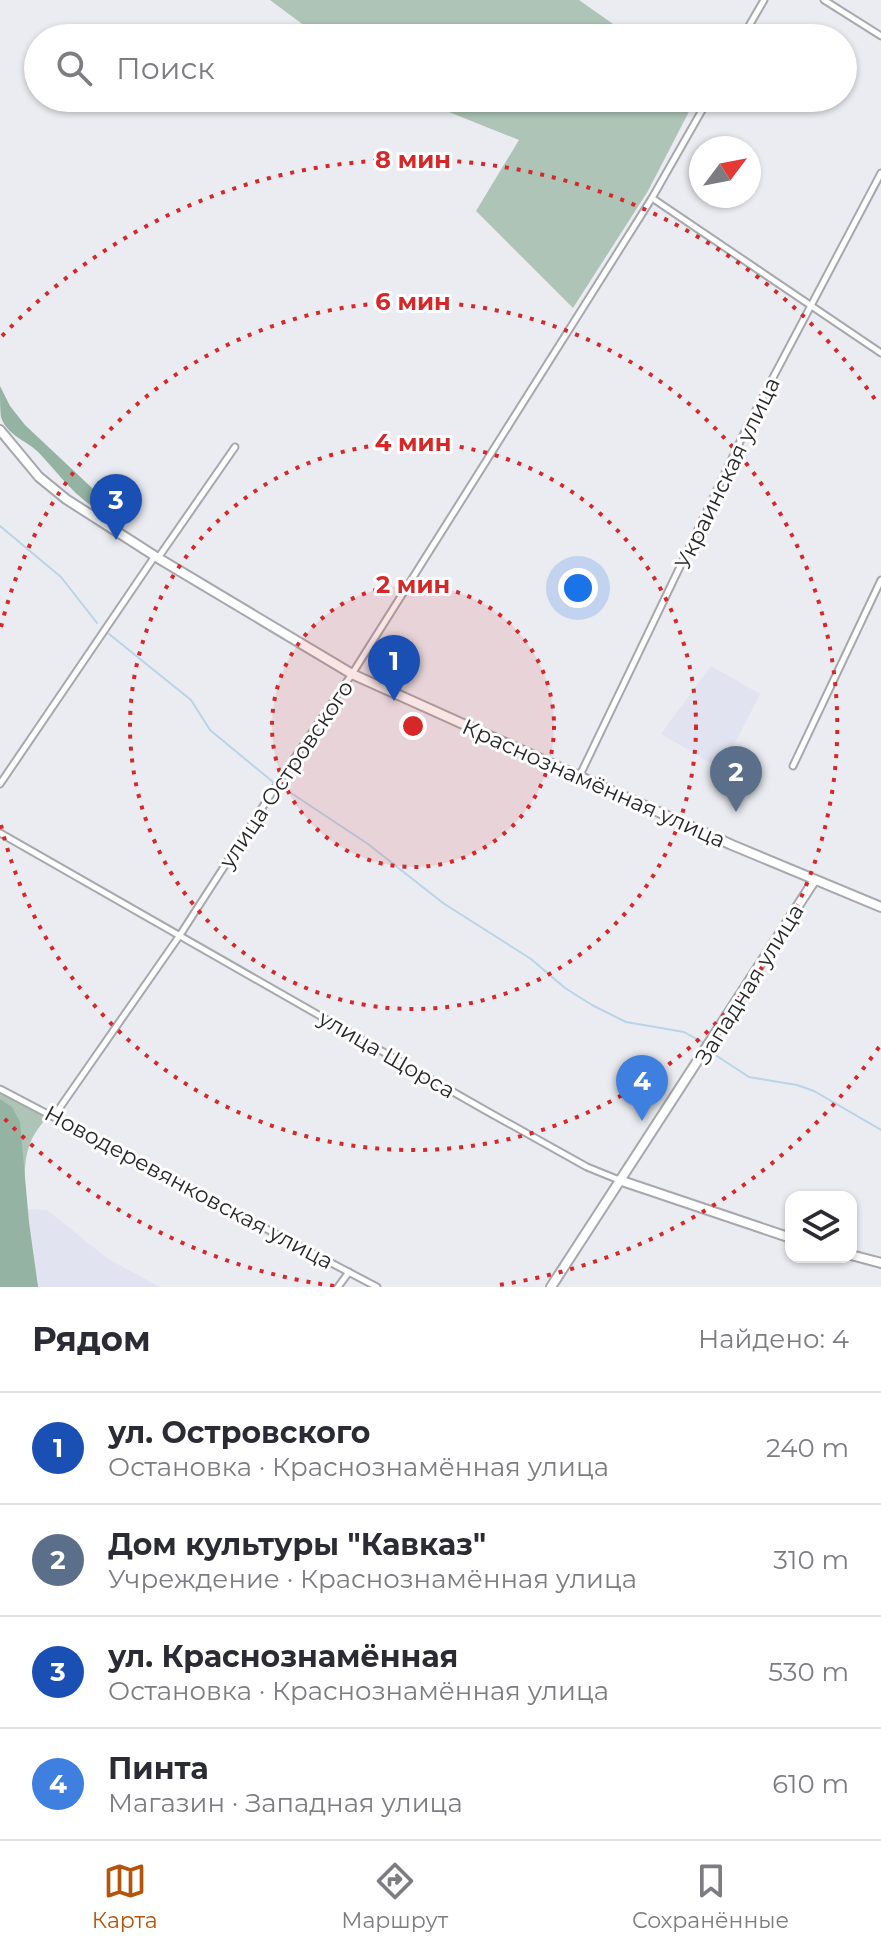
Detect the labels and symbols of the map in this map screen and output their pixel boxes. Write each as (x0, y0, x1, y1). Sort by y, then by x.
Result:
north arrow (689, 136, 761, 208)
text: 8 мин (375, 145, 451, 174)
text: 6 мин (375, 287, 451, 316)
street label: Украинская улица (669, 373, 786, 574)
text: 4 мин (375, 428, 451, 457)
pin: 3 (90, 474, 142, 540)
your location (558, 568, 598, 608)
text: 2 мин (376, 570, 450, 599)
pin: 1 (368, 635, 420, 701)
street label: улица Островского (213, 675, 359, 874)
centre of rings (399, 712, 427, 740)
street label: Краснознамённая улица (458, 713, 729, 854)
pin: 2 (710, 746, 762, 812)
street label: Западная улица (689, 899, 810, 1069)
street label: улица Щорса (313, 1004, 460, 1104)
pin: 4 (616, 1055, 668, 1121)
street label: Новодеревянковская улица (40, 1100, 338, 1275)

